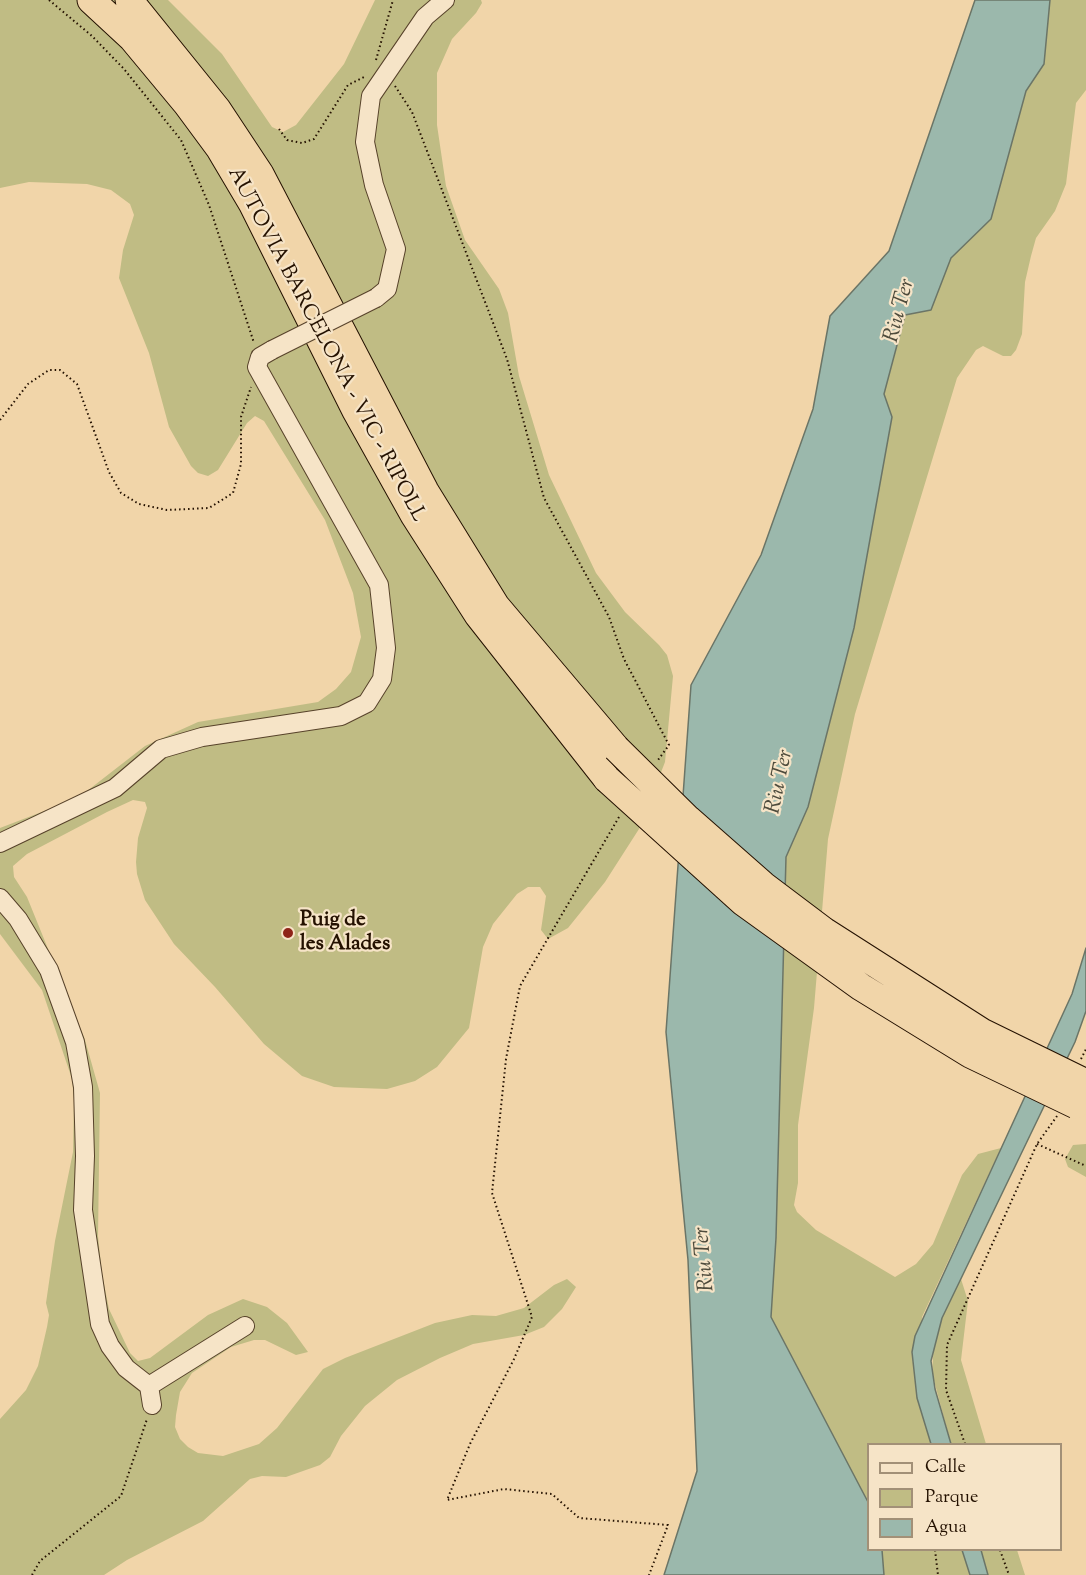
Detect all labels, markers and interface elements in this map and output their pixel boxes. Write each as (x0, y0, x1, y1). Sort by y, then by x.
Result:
street label: AUTOVIA BARCELONA - VIC - RIPOLL (220, 163, 430, 527)
water label: Riu Ter (880, 276, 922, 346)
water label: Riu Ter (761, 748, 801, 816)
place label: Puig de les Alades (300, 908, 390, 958)
marker: Puig de les Alades (281, 926, 295, 940)
water label: Riu Ter (690, 1226, 722, 1292)
legend (867, 1443, 1062, 1551)
text: Calle (925, 1455, 966, 1481)
text: Parque (925, 1485, 978, 1511)
text: Agua (925, 1515, 967, 1541)

